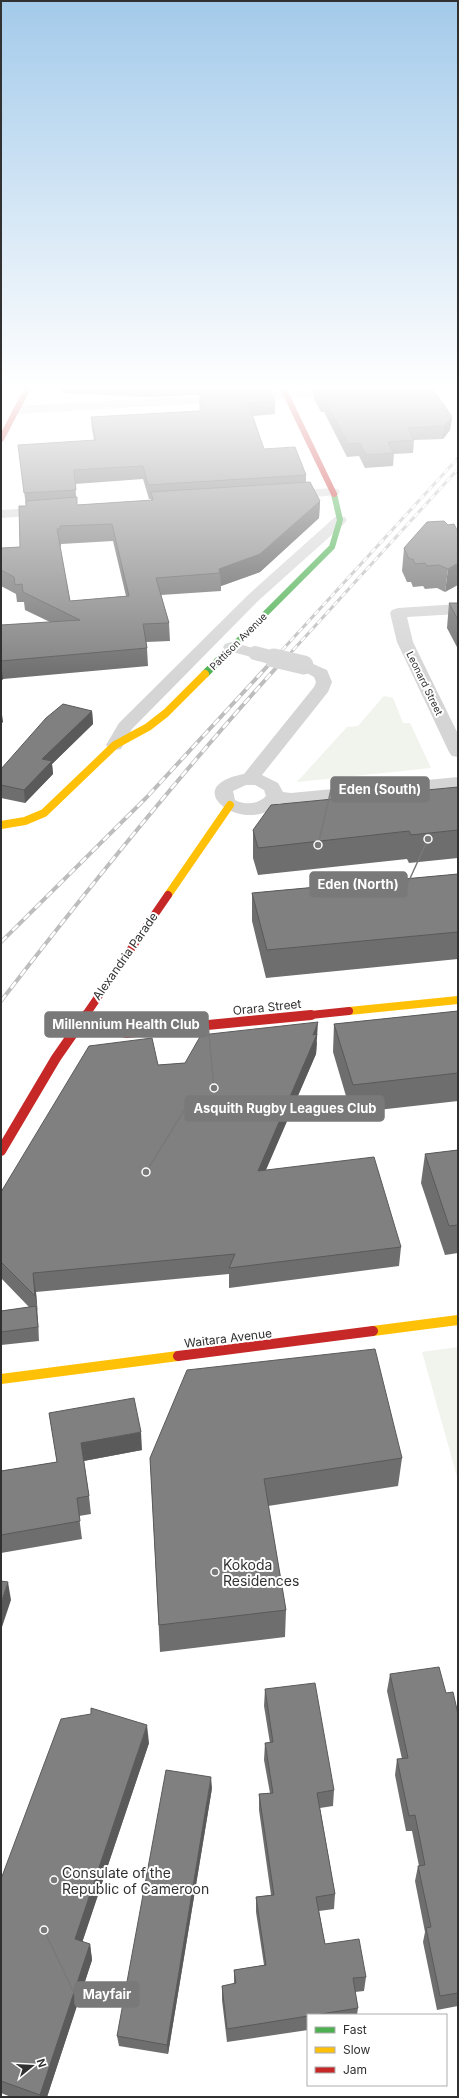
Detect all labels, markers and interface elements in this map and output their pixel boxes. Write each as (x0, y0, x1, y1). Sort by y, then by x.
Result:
street label: Pattison Avenue (207, 610, 269, 672)
street label: Leonard Street (404, 649, 446, 718)
callout: Eden (South) (331, 777, 429, 802)
text: Eden (South) (339, 781, 421, 797)
callout: Eden (North) (310, 872, 407, 897)
text: Eden (North) (317, 876, 399, 892)
street label: Alexandria Parade (89, 909, 161, 1003)
street label: Orara Street (232, 996, 302, 1018)
callout: Millennium Health Club (45, 1012, 208, 1037)
text: Millennium Health Club (52, 1016, 200, 1032)
callout: Asquith Rugby Leagues Club (185, 1096, 384, 1121)
text: Asquith Rugby Leagues Club (194, 1100, 376, 1116)
street label: Waitara Avenue (183, 1325, 273, 1351)
place label: Kokoda Residences (223, 1556, 299, 1589)
marker: Kokoda Residences (210, 1567, 220, 1577)
place label: Consulate of the Republic of Cameroon (62, 1864, 209, 1897)
marker: Consulate of the Republic of Cameroon (49, 1875, 59, 1885)
callout: Mayfair (75, 1982, 139, 2007)
text: Mayfair (83, 1986, 132, 2002)
legend (307, 2014, 447, 2086)
text: Fast (343, 2022, 367, 2037)
text: Slow (343, 2042, 371, 2057)
north arrow (12, 2046, 52, 2086)
text: N (34, 2057, 49, 2069)
text: Jam (343, 2062, 367, 2077)

